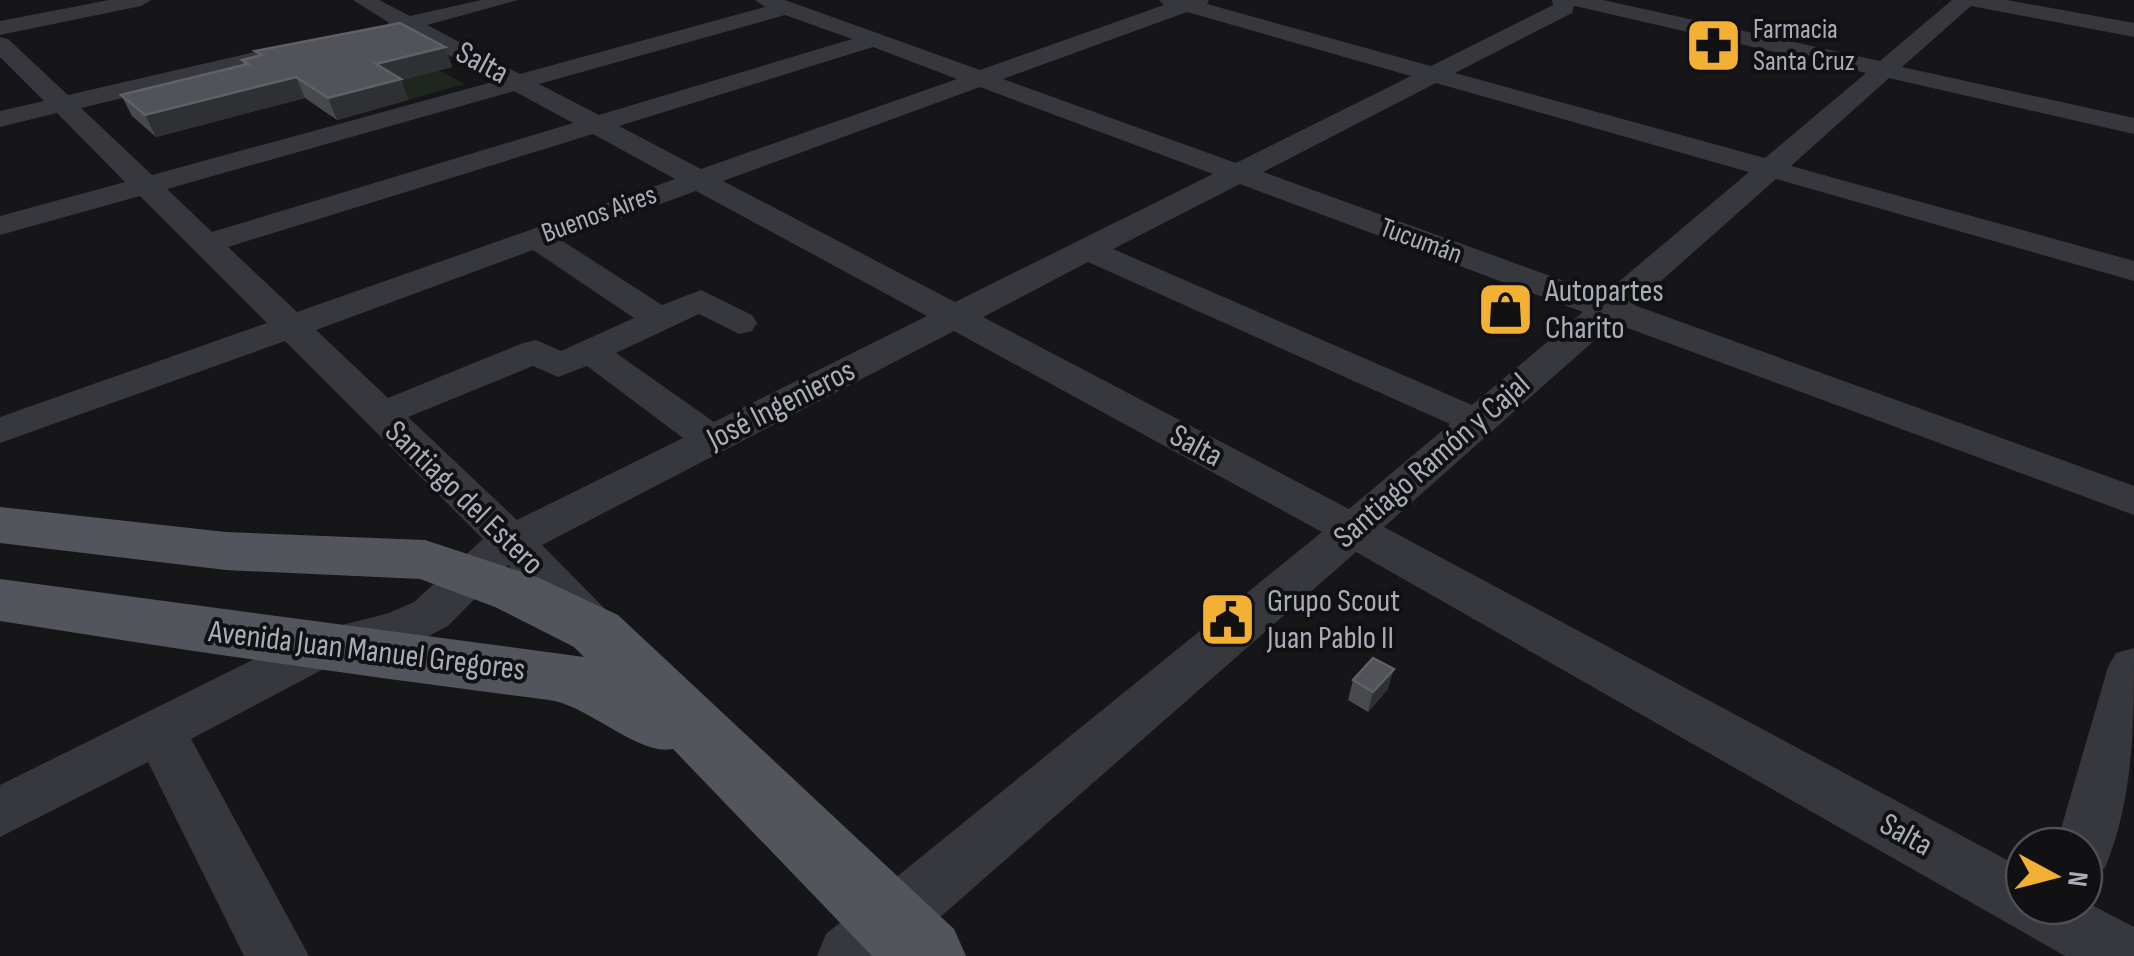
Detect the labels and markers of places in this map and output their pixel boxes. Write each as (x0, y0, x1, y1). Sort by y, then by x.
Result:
place label: Farmacia Santa Cruz (1753, 13, 1855, 78)
pharmacy icon: Farmacia Santa Cruz (1684, 15, 1744, 75)
place label: Autopartes Charito (1544, 272, 1664, 348)
shop icon: Autopartes Charito (1476, 279, 1536, 339)
place label: Grupo Scout Juan Pablo II (1266, 582, 1400, 658)
public building icon: Grupo Scout Juan Pablo II (1198, 589, 1258, 649)

